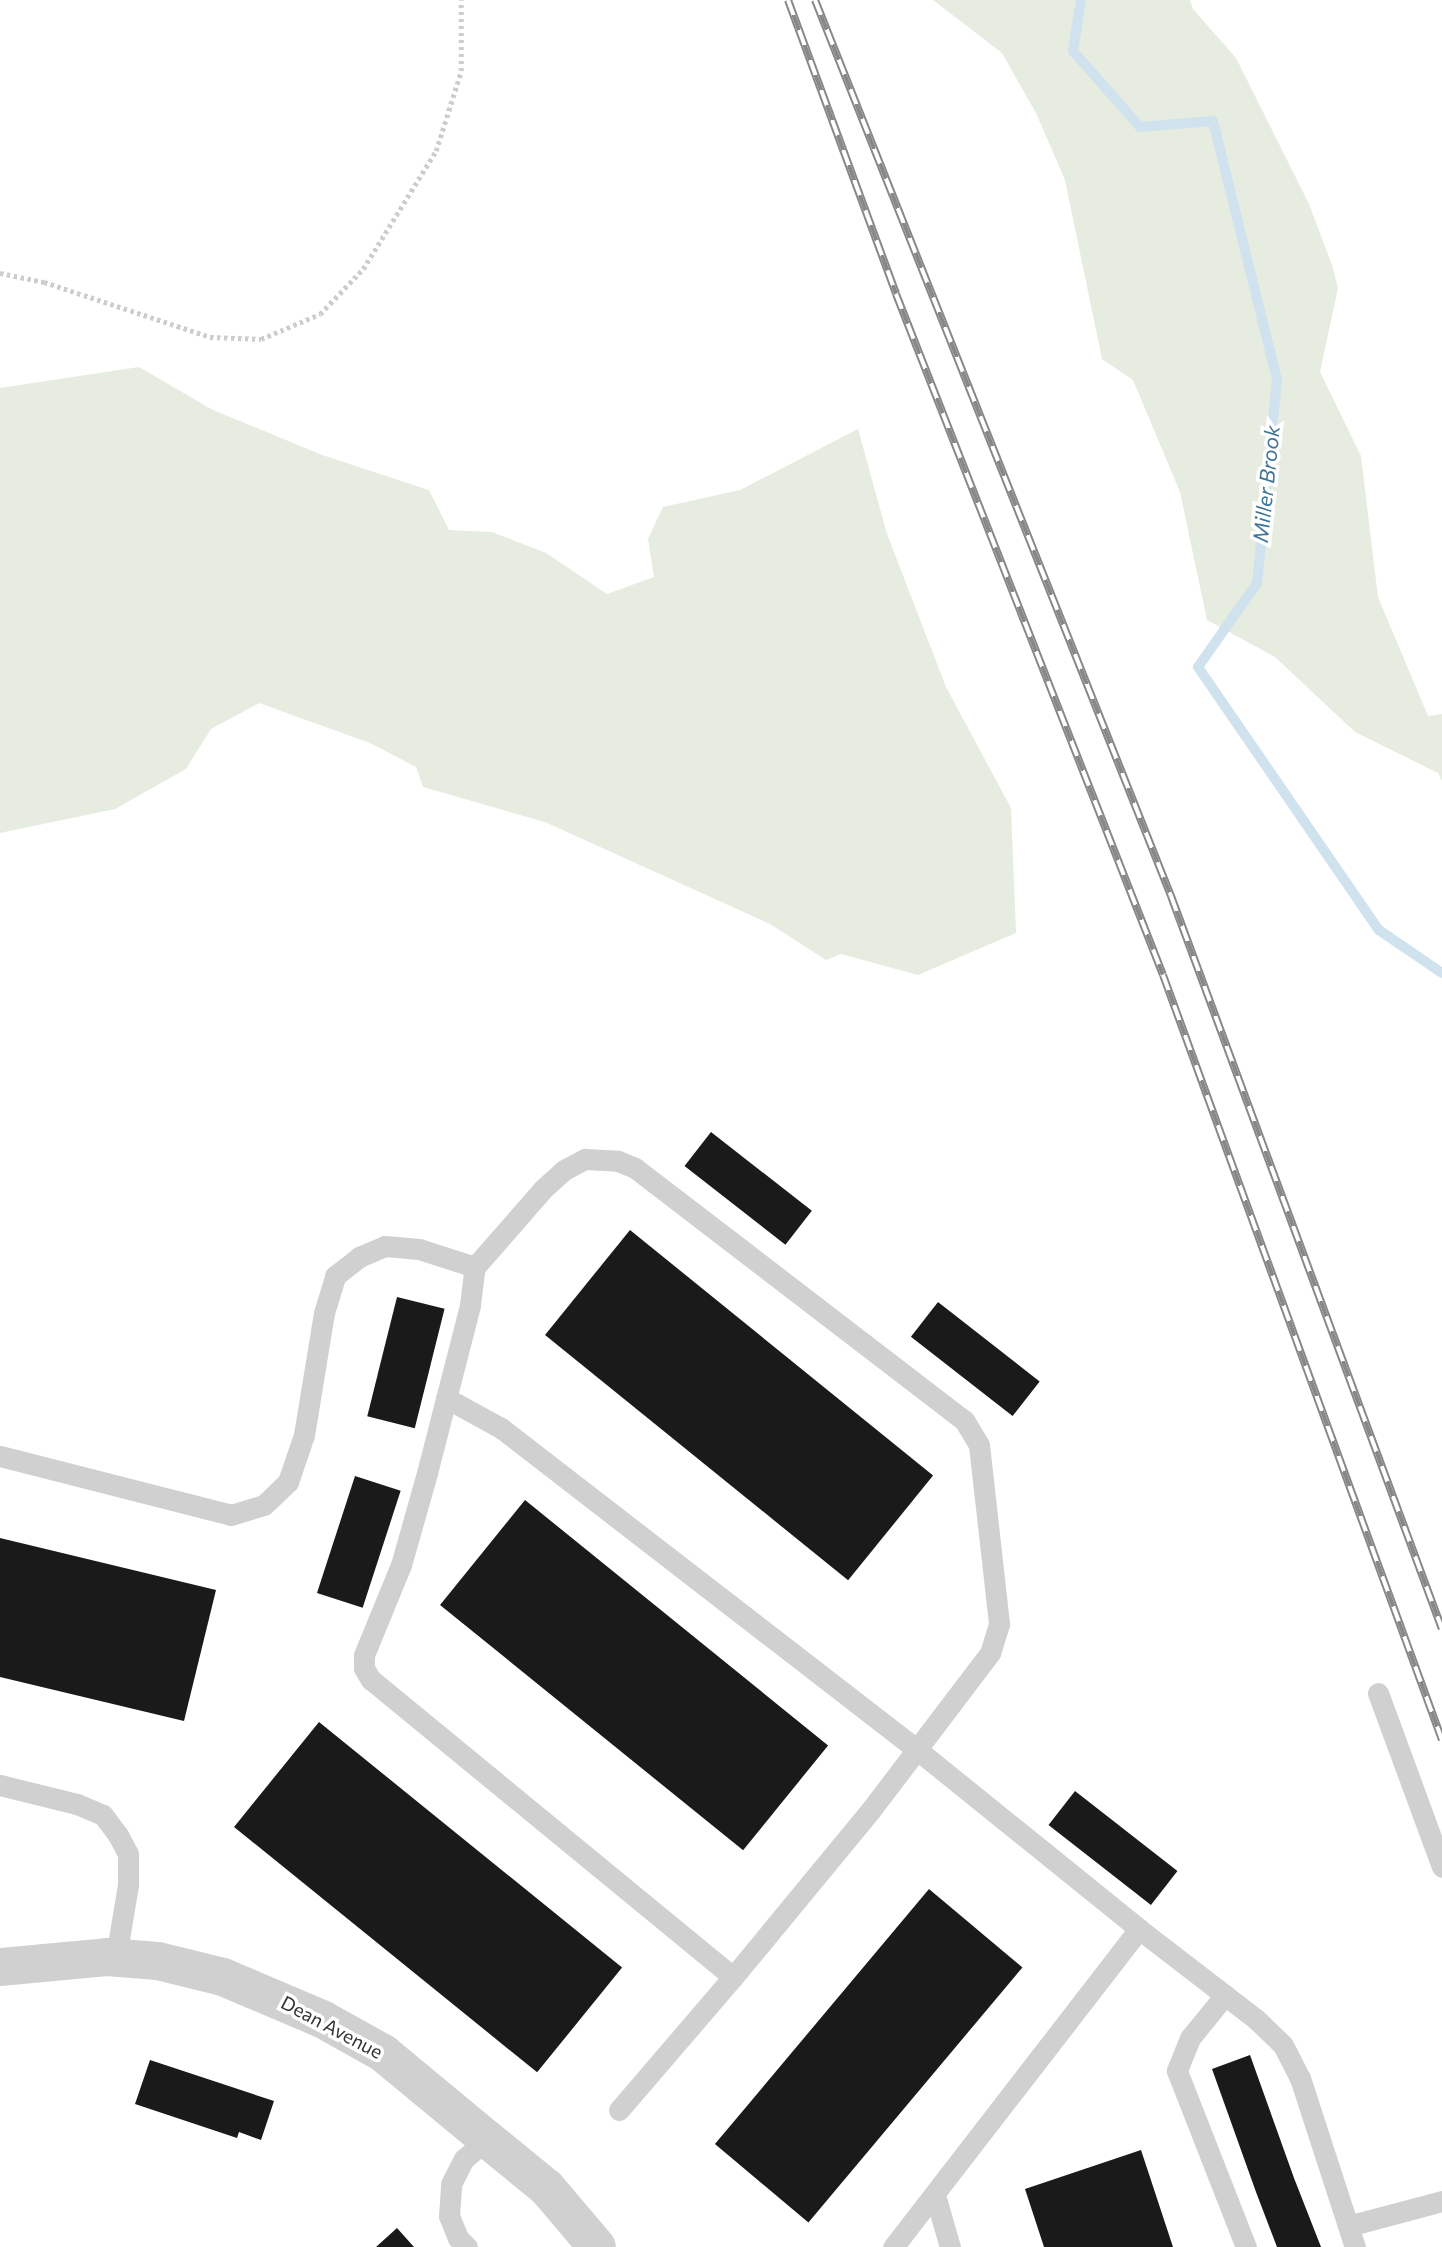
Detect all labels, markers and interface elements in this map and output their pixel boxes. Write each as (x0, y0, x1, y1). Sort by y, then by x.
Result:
water label: Miller Brook (1247, 424, 1285, 544)
street label: Dean Avenue (277, 1991, 387, 2063)

